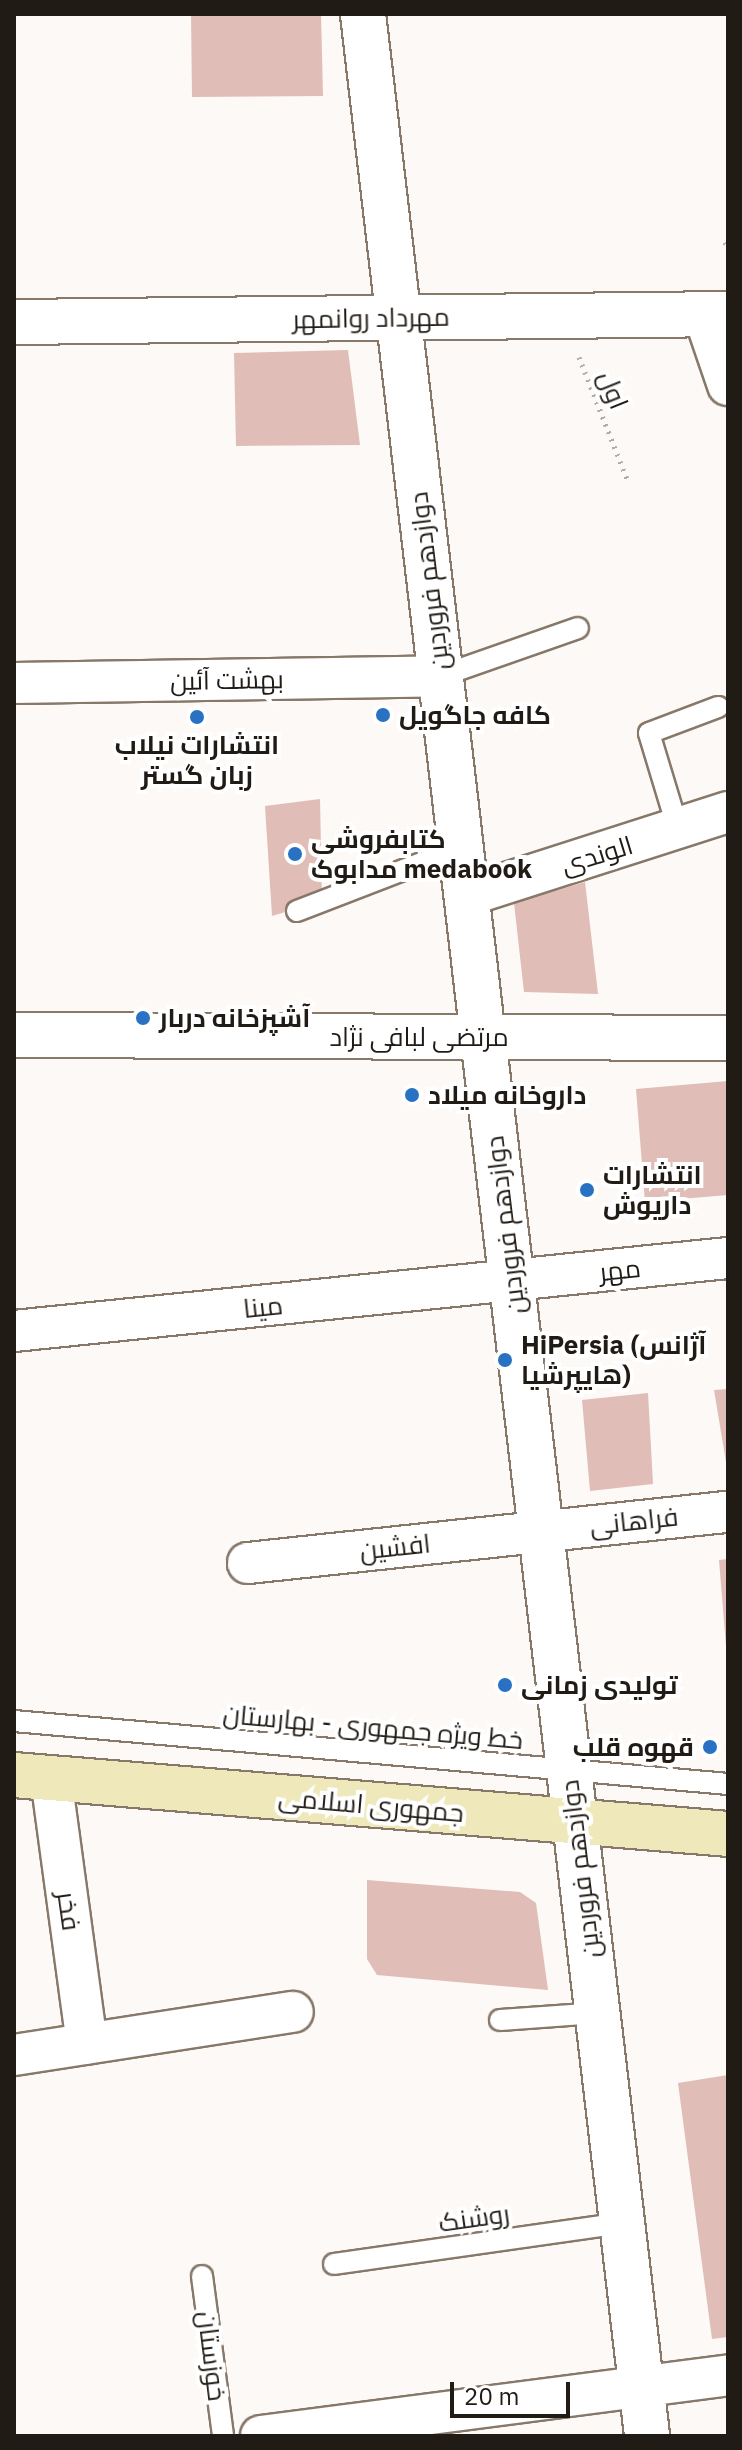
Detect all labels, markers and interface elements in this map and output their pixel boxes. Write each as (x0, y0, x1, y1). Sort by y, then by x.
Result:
street label: مهرداد روانمهر (292, 301, 450, 335)
street label: اول (591, 366, 635, 414)
street label: دوازدهم فروردین (403, 490, 455, 672)
street label: بهشت آئین (170, 663, 284, 697)
place label: کافه جاگویل (399, 699, 551, 731)
marker: کافه جاگویل (374, 706, 392, 724)
marker: انتشارات نیلاب زبان گستر (188, 708, 206, 726)
place label: انتشارات نیلاب زبان گستر (115, 729, 279, 790)
place label: کتابفروشی مدابوک medabook (311, 823, 532, 884)
street label: الوندی (557, 829, 637, 881)
marker: کتابفروشی مدابوک medabook (286, 845, 304, 863)
place label: آشپزخانه دربار (159, 1002, 310, 1034)
marker: آشپزخانه دربار (134, 1009, 152, 1027)
street label: مرتضی لبافی نژاد (329, 1021, 509, 1053)
place label: داروخانه میلاد (428, 1079, 586, 1111)
marker: داروخانه میلاد (403, 1086, 421, 1104)
street label: دوازدهم فروردین (479, 1134, 531, 1316)
place label: انتشارات داریوش (603, 1159, 702, 1220)
marker: انتشارات داریوش (578, 1181, 596, 1199)
street label: مهر (598, 1252, 642, 1288)
street label: مینا (242, 1289, 284, 1325)
place label: HiPersia (آژانس هایپرشیا) (521, 1329, 706, 1390)
marker: HiPersia (آژانس هایپرشیا) (496, 1351, 514, 1369)
street label: فراهانی (588, 1501, 680, 1541)
street label: افشین (358, 1528, 432, 1566)
place label: تولیدی زمانی (521, 1669, 678, 1701)
marker: تولیدی زمانی (496, 1676, 514, 1694)
street label: خط ویژه جمهوری - بهارستان (222, 1698, 524, 1756)
place label: قهوه قلب (573, 1731, 694, 1763)
marker: قهوه قلب (701, 1738, 719, 1756)
street label: دوازدهم فروردین (554, 1778, 606, 1960)
street label: جمهوری اسلامی (277, 1781, 465, 1829)
street label: فخر (51, 1889, 87, 1933)
street label: روشنک (436, 2198, 512, 2238)
street label: خوزستان (191, 2309, 233, 2403)
scale bar (454, 2366, 574, 2416)
text: 20 m (464, 2380, 519, 2412)

